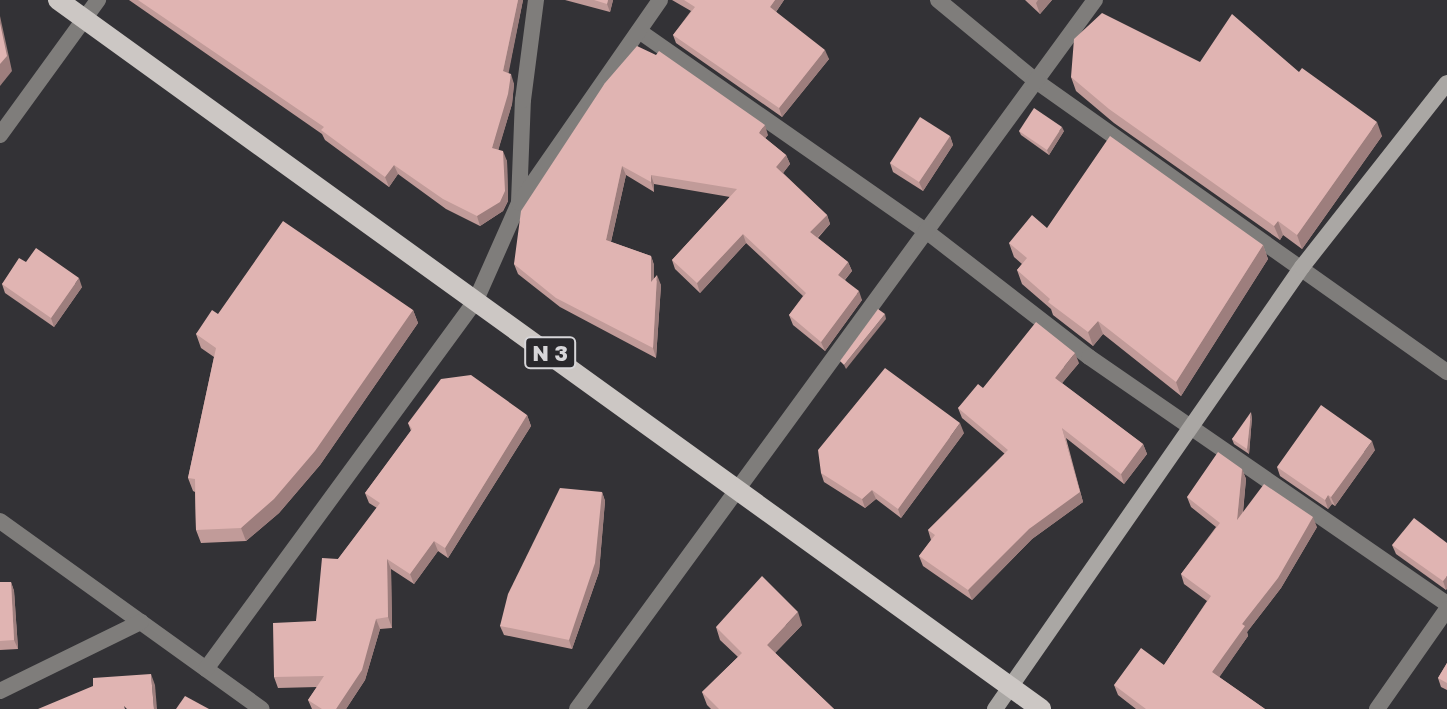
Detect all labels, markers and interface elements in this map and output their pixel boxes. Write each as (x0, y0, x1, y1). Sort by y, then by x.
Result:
road number: N 3 (524, 335, 576, 371)

